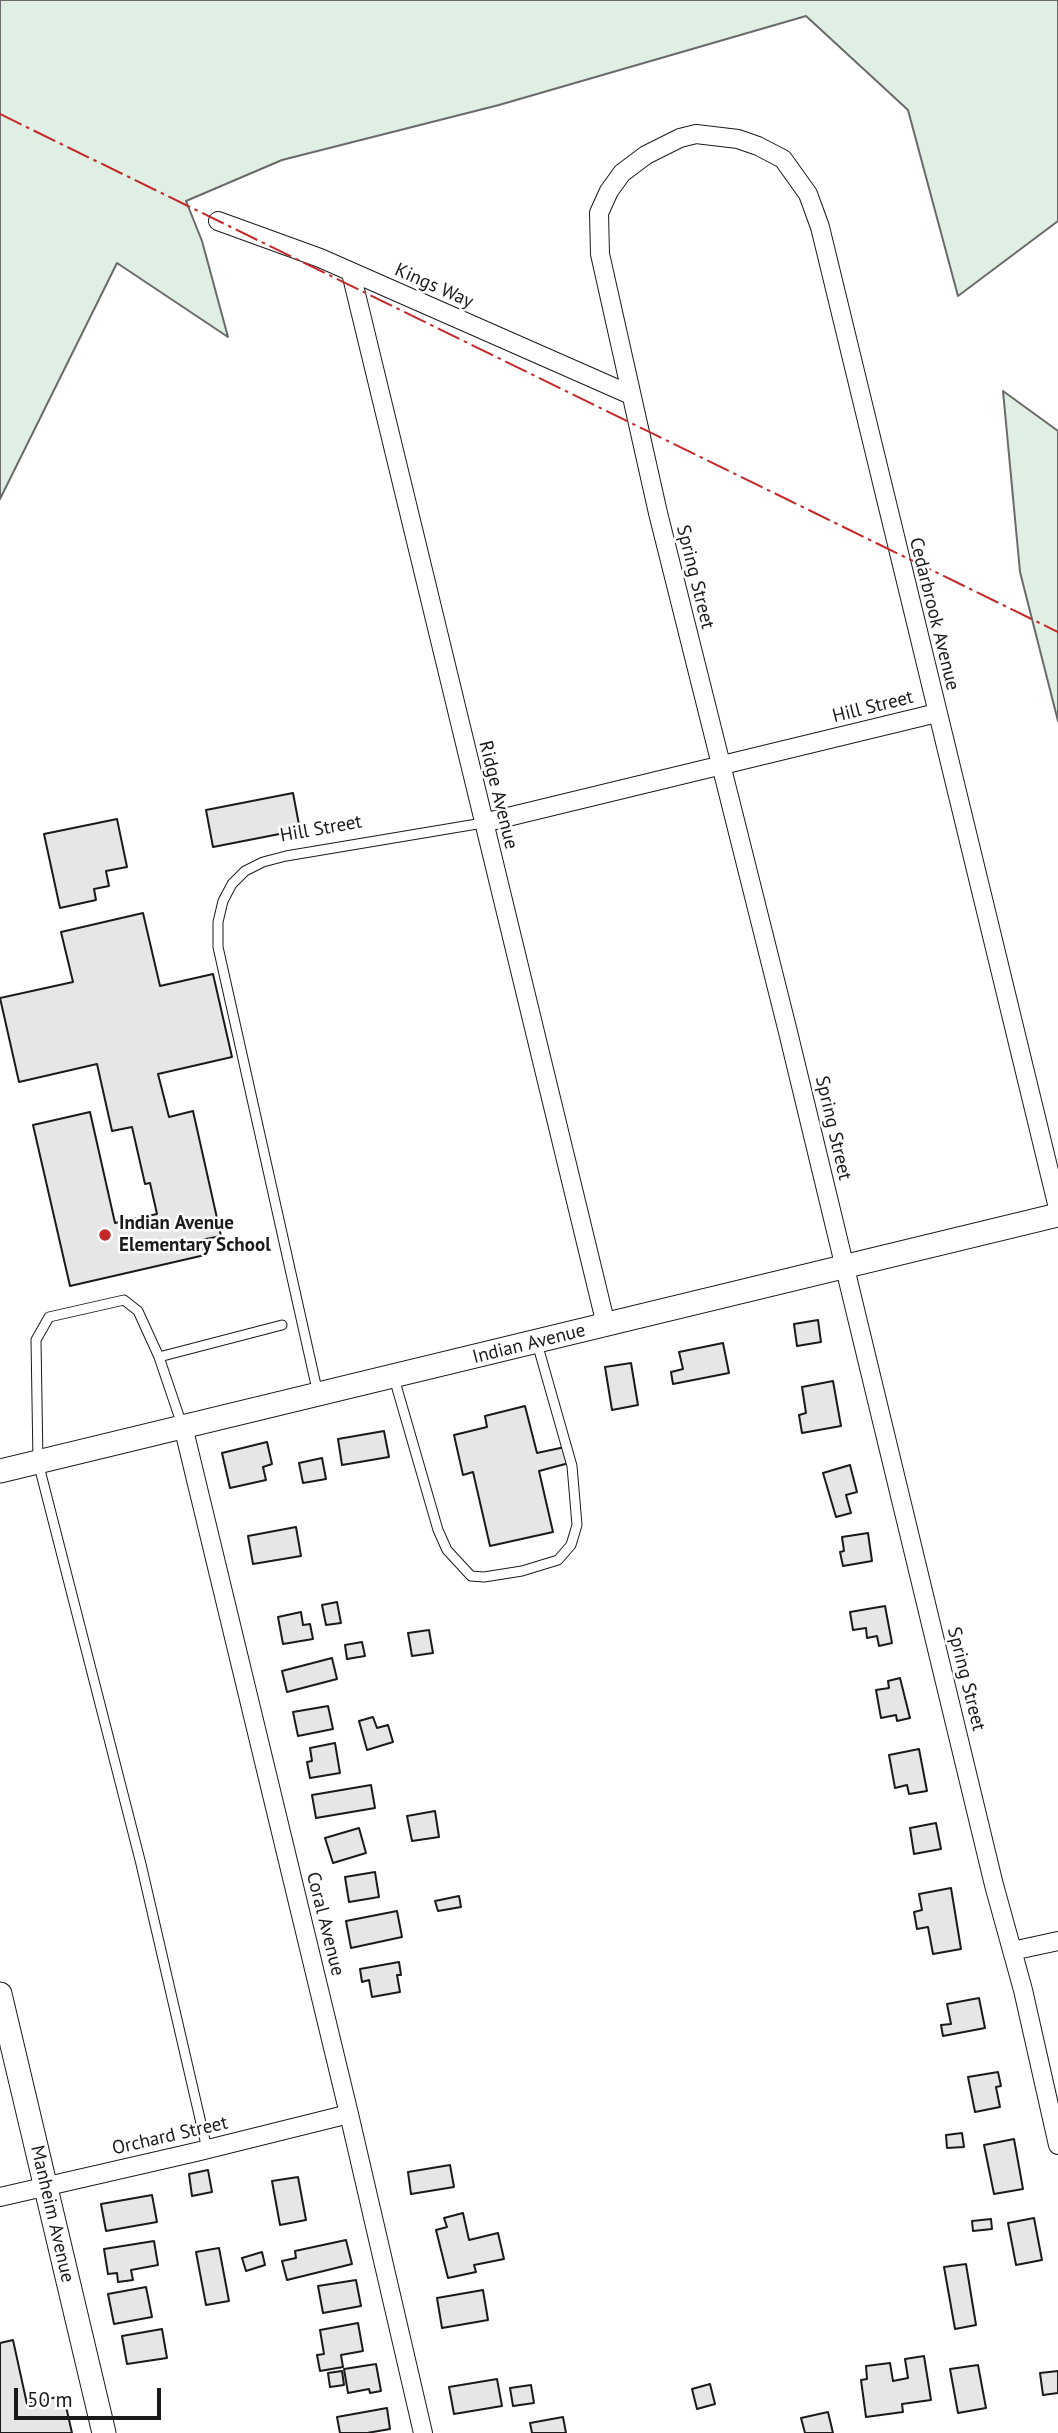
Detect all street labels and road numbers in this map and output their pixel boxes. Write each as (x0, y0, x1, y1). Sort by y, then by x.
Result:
street label: Kings Way (391, 259, 477, 313)
street label: Spring Street (671, 523, 719, 631)
street label: Cedarbrook Avenue (904, 535, 964, 693)
street label: Hill Street (830, 686, 916, 728)
street label: Ridge Avenue (474, 738, 522, 852)
street label: Hill Street (278, 811, 364, 847)
street label: Spring Street (810, 1074, 856, 1182)
street label: Indian Avenue (470, 1319, 588, 1369)
street label: Spring Street (942, 1625, 990, 1733)
street label: Coral Avenue (301, 1870, 349, 1978)
street label: Orchard Street (110, 2112, 230, 2160)
street label: Manheim Avenue (25, 2143, 79, 2285)

